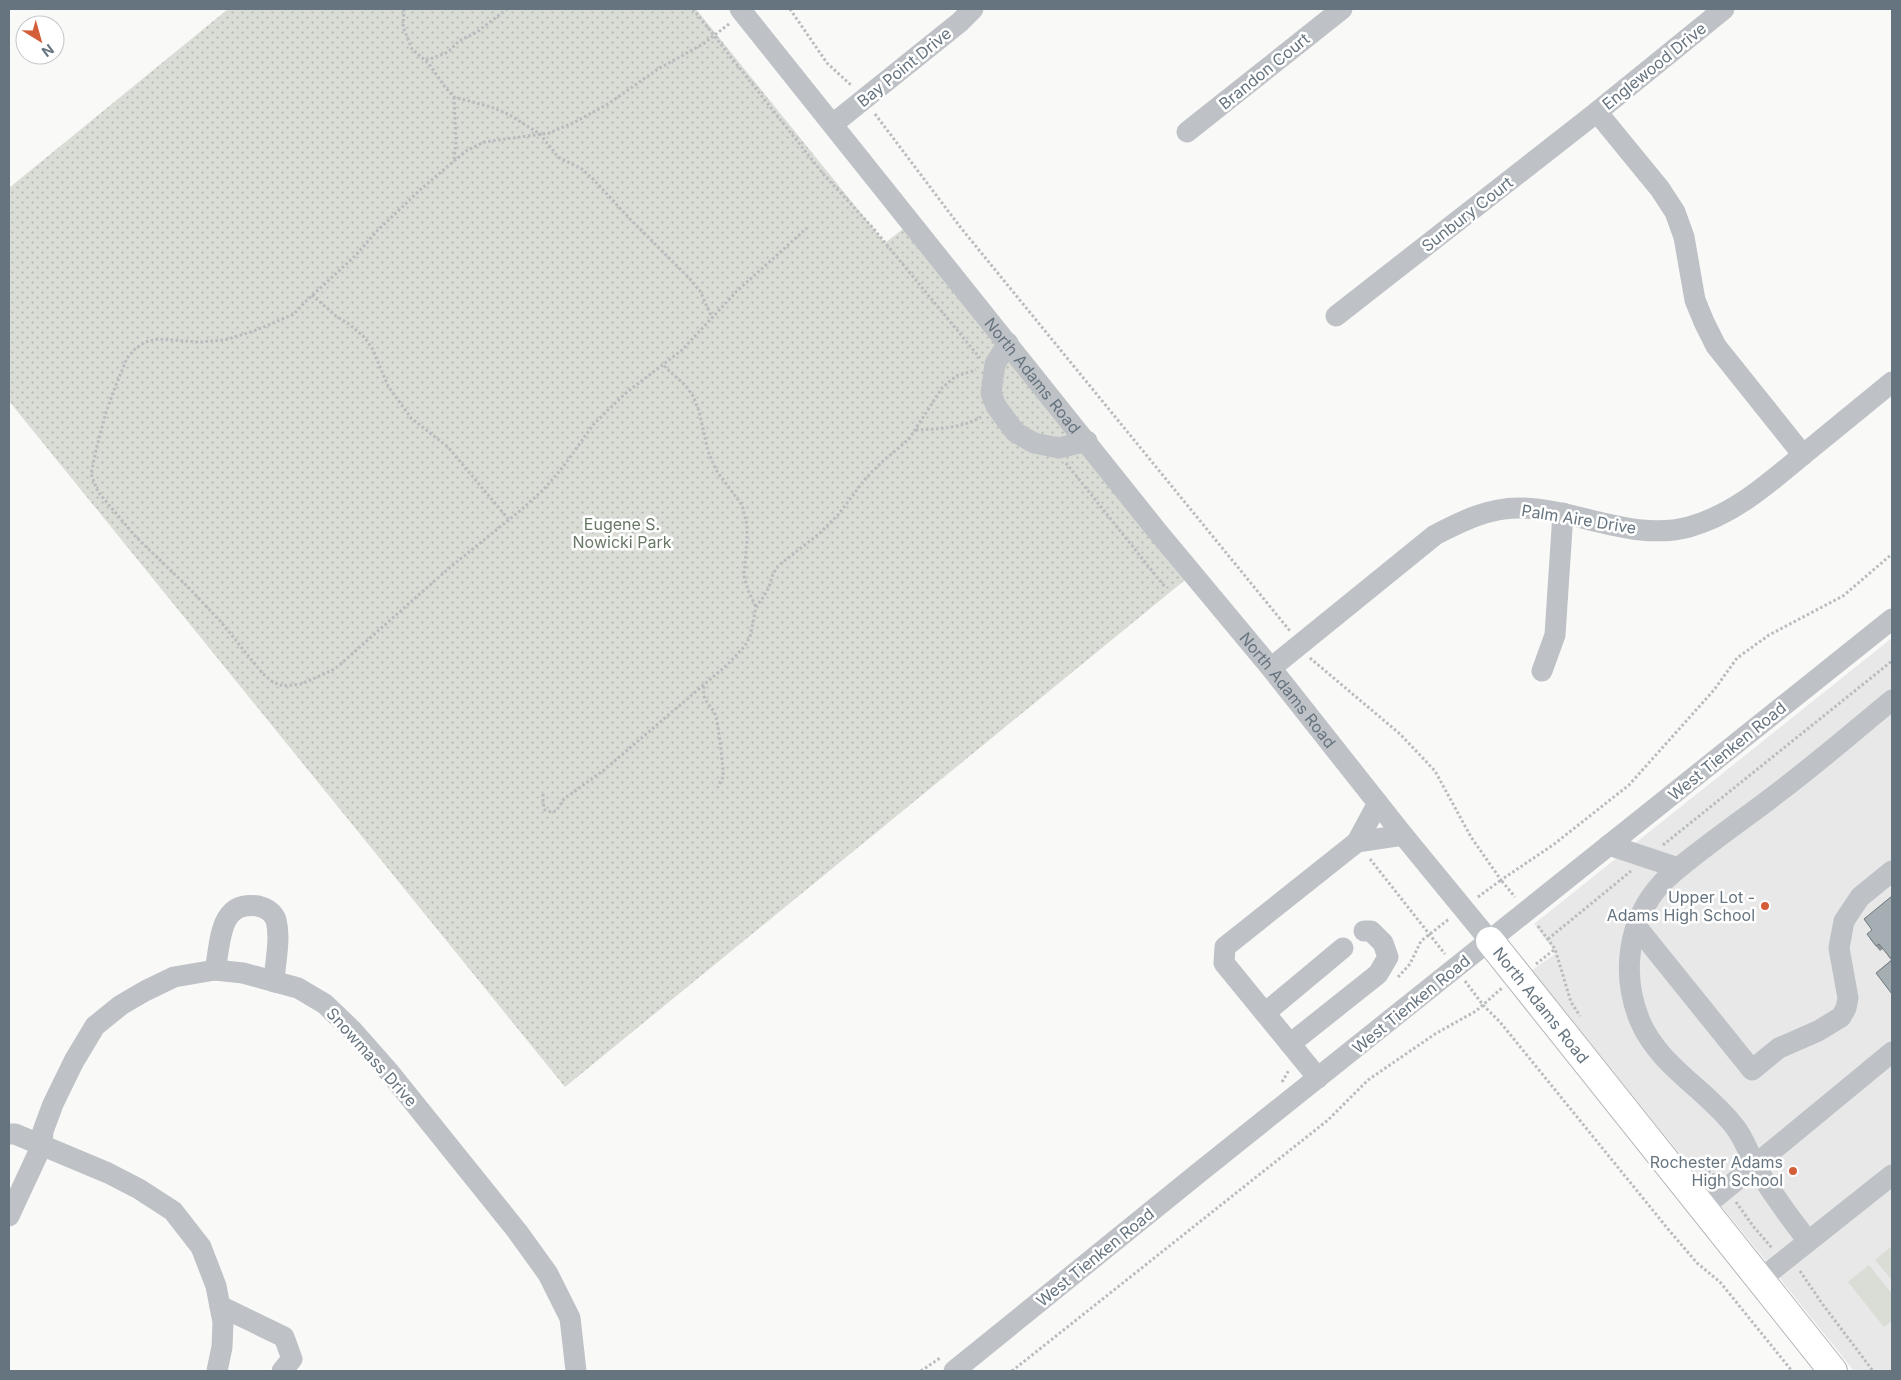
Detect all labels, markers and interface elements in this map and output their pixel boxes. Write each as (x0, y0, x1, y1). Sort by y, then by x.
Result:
north arrow (15, 15, 65, 65)
street label: Englewood Drive (1598, 18, 1710, 114)
street label: Bay Point Drive (853, 23, 955, 111)
street label: Brandon Court (1215, 28, 1313, 114)
text: N (39, 41, 58, 61)
street label: Sunbury Court (1417, 172, 1517, 256)
street label: North Adams Road (980, 314, 1085, 437)
street label: Palm Aire Drive (1520, 500, 1638, 538)
park label: Eugene S. Nowicki Park (573, 514, 672, 552)
street label: North Adams Road (1235, 628, 1340, 752)
street label: West Tienken Road (1664, 697, 1790, 805)
place label: Upper Lot - Adams High School (1607, 887, 1755, 925)
marker: Upper Lot - Adams High School (1759, 900, 1771, 912)
street label: North Adams Road (1489, 943, 1593, 1067)
street label: West Tienken Road (1348, 950, 1474, 1058)
street label: Snowmass Drive (322, 1003, 422, 1111)
place label: Rochester Adams High School (1650, 1152, 1783, 1190)
marker: Rochester Adams High School (1787, 1165, 1799, 1177)
street label: West Tienken Road (1032, 1203, 1158, 1311)

